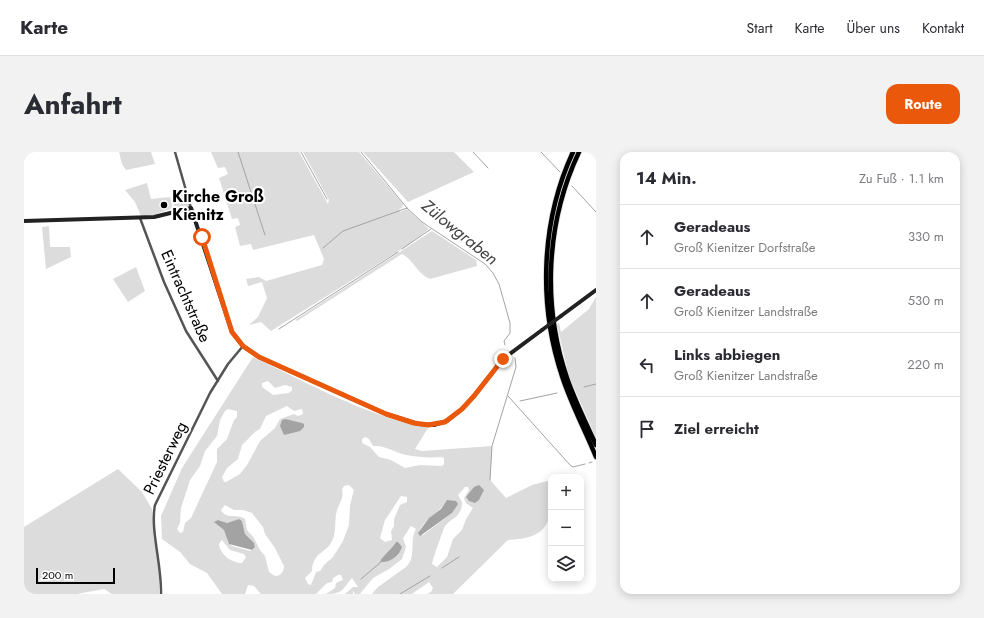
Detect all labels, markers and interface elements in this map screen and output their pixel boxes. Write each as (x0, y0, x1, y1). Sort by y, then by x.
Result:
text: Karte (20, 14, 68, 41)
text: Start (747, 18, 773, 38)
text: Karte (795, 18, 825, 38)
text: Über uns (847, 18, 900, 38)
text: Kontakt (922, 18, 964, 38)
text: Anfahrt (24, 84, 122, 125)
button: Route (886, 84, 960, 124)
text: 14 Min. (636, 166, 697, 190)
text: Zu Fuß · 1.1 km (859, 169, 944, 188)
place label: Kirche Groß Kienitz (172, 185, 264, 226)
water label: Zülowgraben (416, 193, 503, 270)
marker: Kirche Groß Kienitz (159, 200, 169, 210)
text: Geradeaus (674, 216, 750, 238)
icon: ahead (636, 226, 658, 248)
text: 330 m (908, 227, 944, 246)
route start (193, 228, 211, 246)
text: Groß Kienitzer Dorfstraße (674, 238, 816, 257)
street label: Eintrachtstraße (155, 246, 217, 346)
text: Geradeaus (674, 280, 750, 302)
icon: ahead (636, 290, 658, 312)
text: 530 m (908, 291, 944, 310)
text: Groß Kienitzer Landstraße (674, 302, 818, 321)
text: Links abbiegen (674, 344, 780, 366)
route end (494, 350, 512, 368)
icon: left (636, 354, 658, 376)
text: 220 m (907, 355, 944, 374)
text: Groß Kienitzer Landstraße (674, 366, 818, 385)
street label: Priesterweg (137, 418, 193, 498)
icon: arrive (636, 418, 658, 440)
text: Ziel erreicht (674, 418, 759, 440)
map controls (548, 474, 584, 582)
button: + (548, 474, 584, 510)
button: − (548, 510, 584, 546)
button: layers (548, 546, 584, 582)
scale bar (36, 566, 115, 585)
text: 200 m (42, 567, 73, 583)

